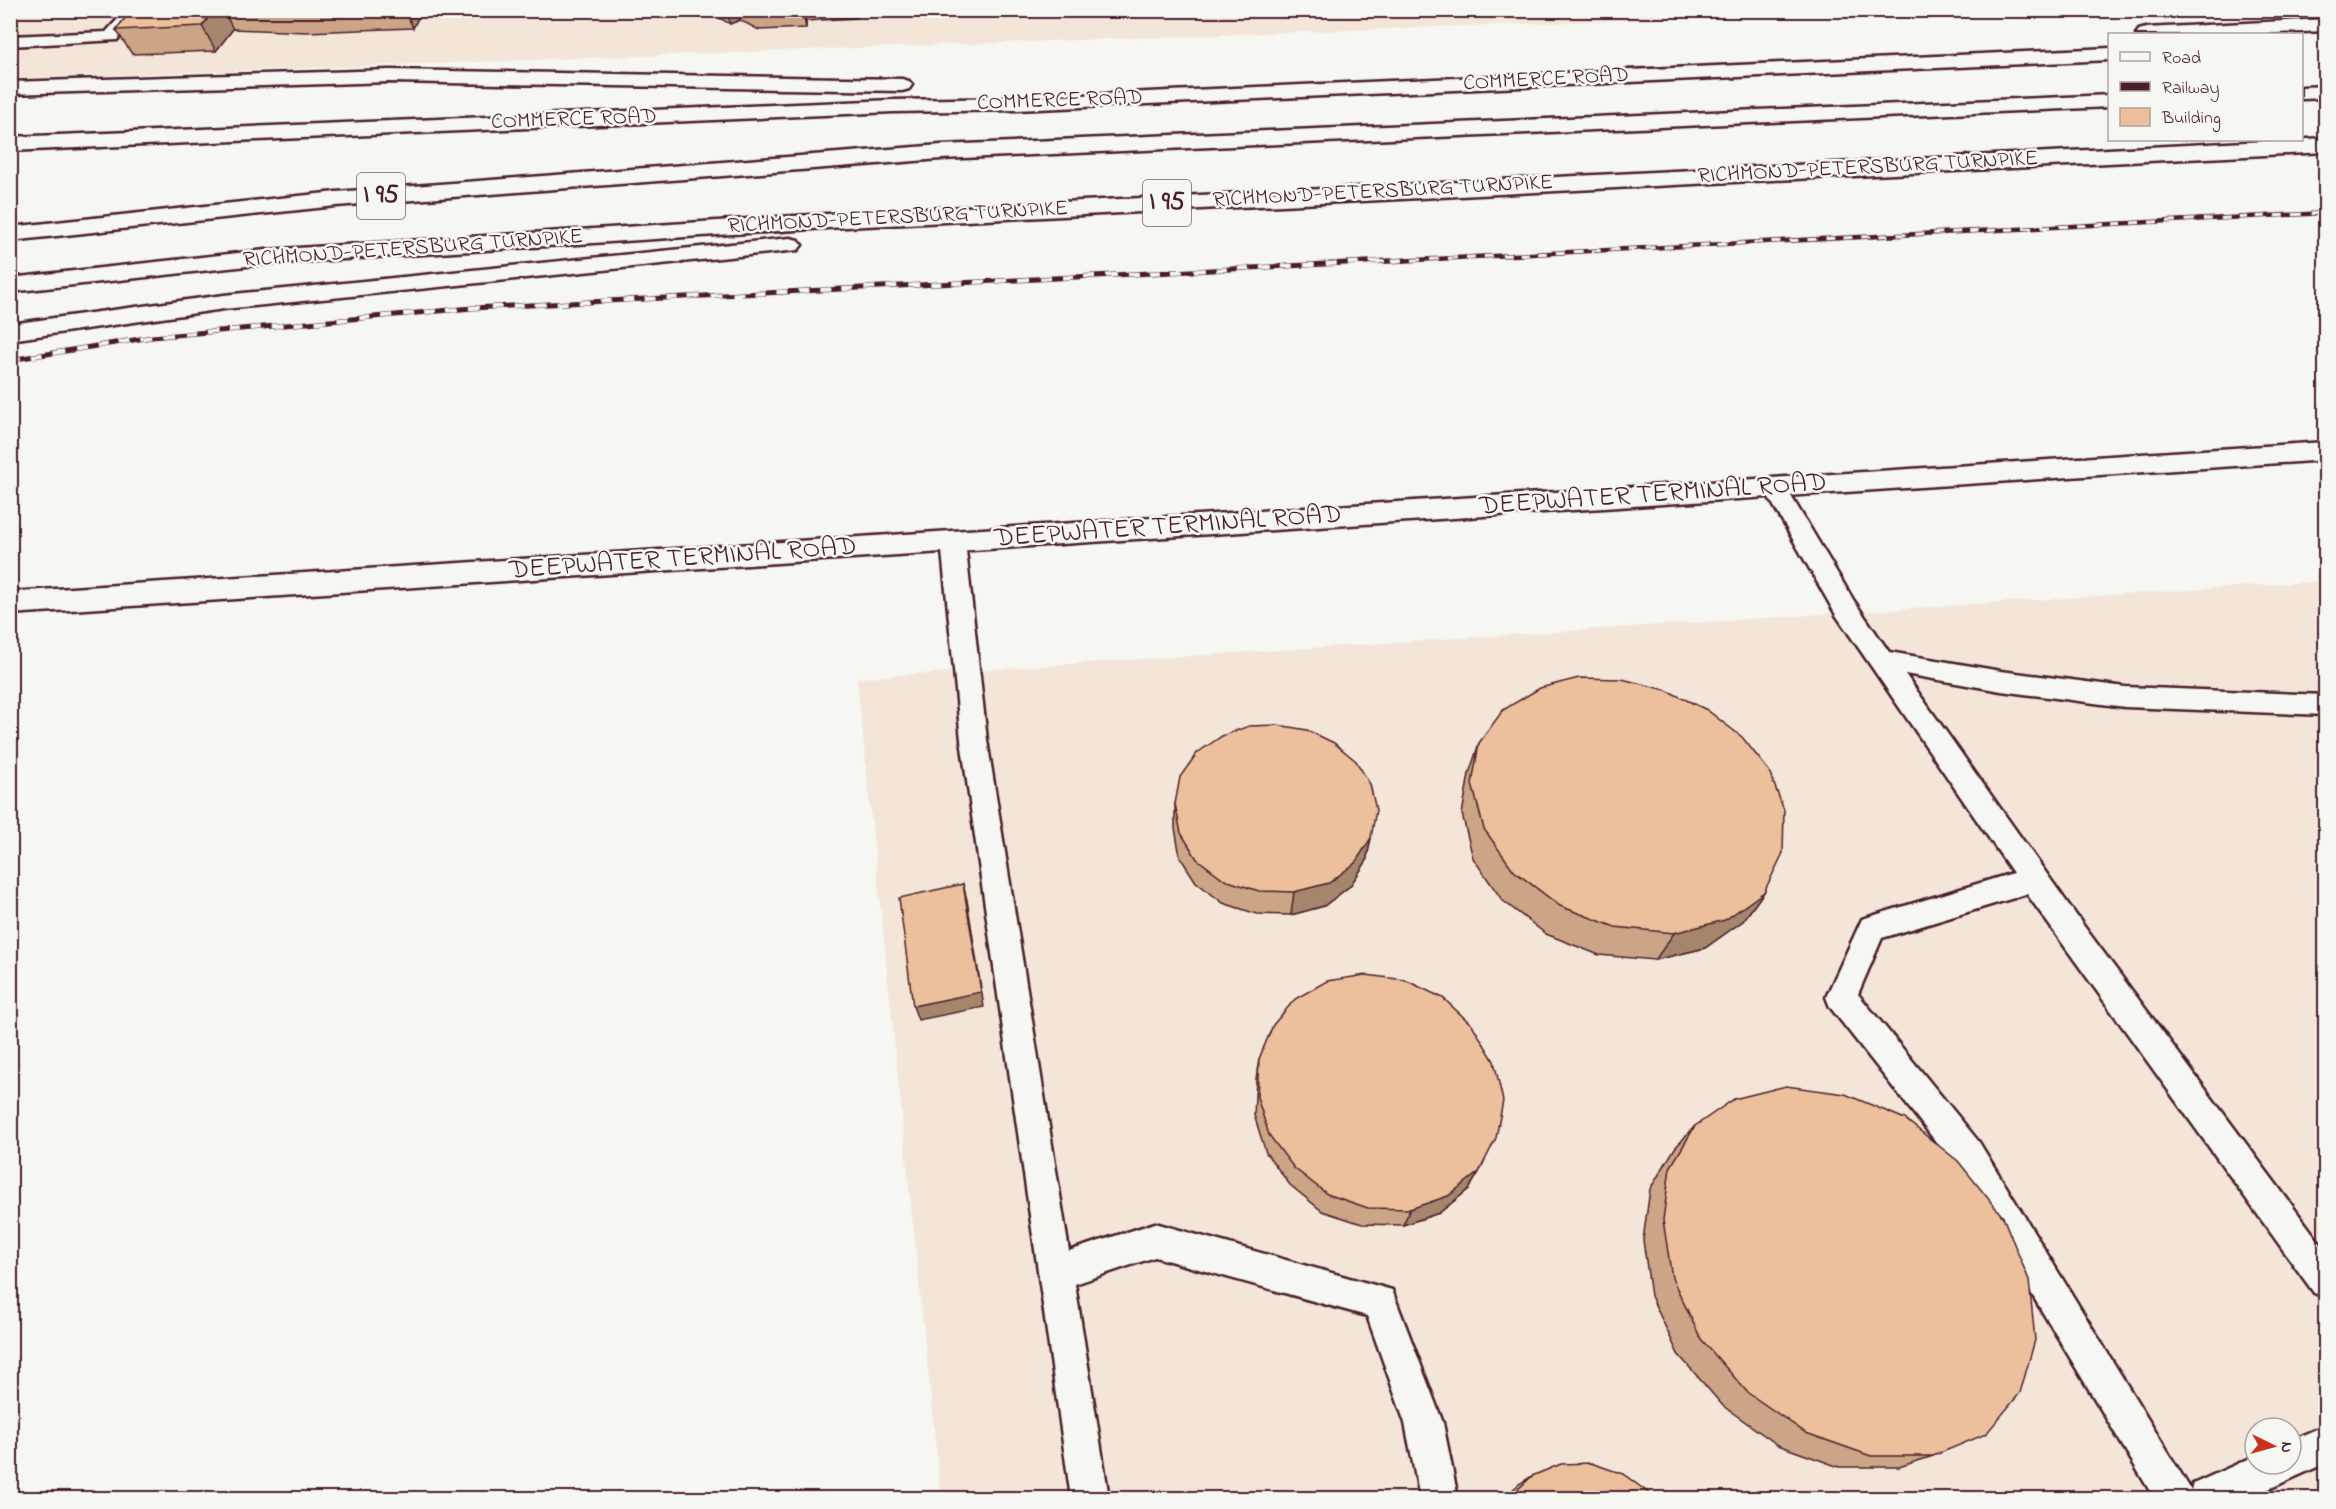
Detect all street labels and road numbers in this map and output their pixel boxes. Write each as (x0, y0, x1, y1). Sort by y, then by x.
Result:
street label: COMMERCE ROAD (1462, 60, 1630, 100)
street label: COMMERCE ROAD (977, 82, 1143, 120)
street label: COMMERCE ROAD (491, 101, 657, 139)
street label: RICHMOND-PETERSBURG TURNPIKE (1697, 143, 2039, 193)
street label: RICHMOND-PETERSBURG TURNPIKE (1212, 167, 1554, 217)
road number: I 95 (357, 173, 405, 219)
road number: I 95 (1143, 180, 1191, 226)
street label: RICHMOND-PETERSBURG TURNPIKE (727, 193, 1069, 243)
street label: RICHMOND-PETERSBURG TURNPIKE (242, 221, 584, 277)
street label: DEEPWATER TERMINAL ROAD (1477, 463, 1828, 527)
street label: DEEPWATER TERMINAL ROAD (992, 495, 1343, 559)
street label: DEEPWATER TERMINAL ROAD (507, 527, 858, 591)

